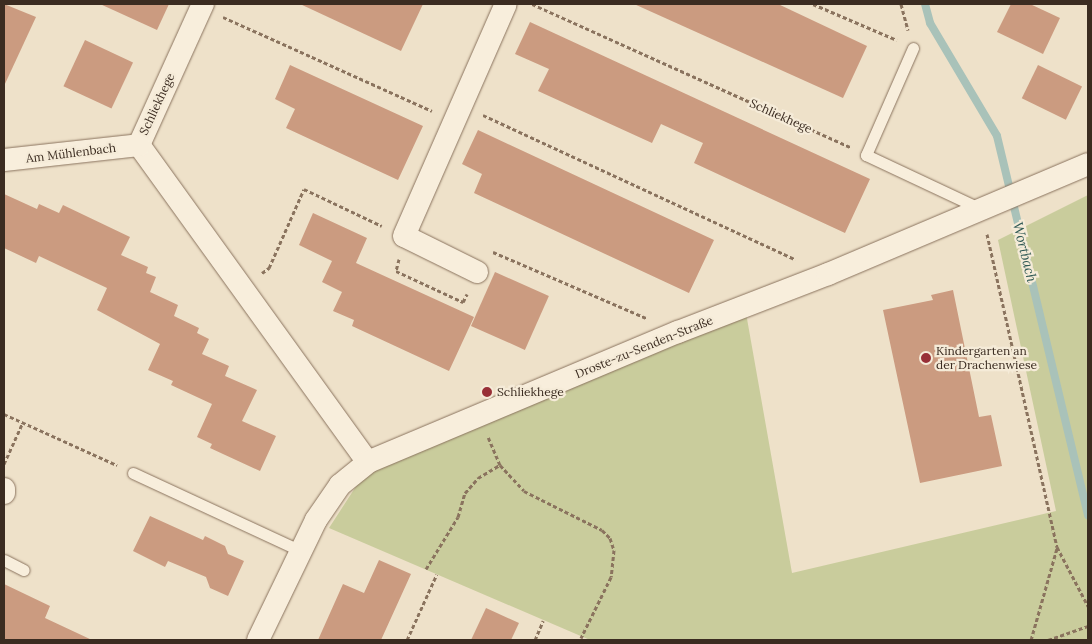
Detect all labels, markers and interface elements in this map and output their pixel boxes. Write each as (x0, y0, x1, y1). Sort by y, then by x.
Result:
street label: Schliekhege (136, 71, 178, 137)
street label: Schliekhege (748, 96, 814, 136)
street label: Am Mühlenbach (25, 140, 117, 166)
water label: Wortbach (1009, 220, 1041, 284)
street label: Droste-zu-Senden-Straße (573, 313, 715, 381)
place label: Kindergarten an der Drachenwiese (936, 344, 1037, 372)
marker: Kindergarten an der Drachenwiese (920, 352, 932, 364)
place label: Schliekhege (497, 385, 564, 399)
marker: Schliekhege (481, 386, 493, 398)

